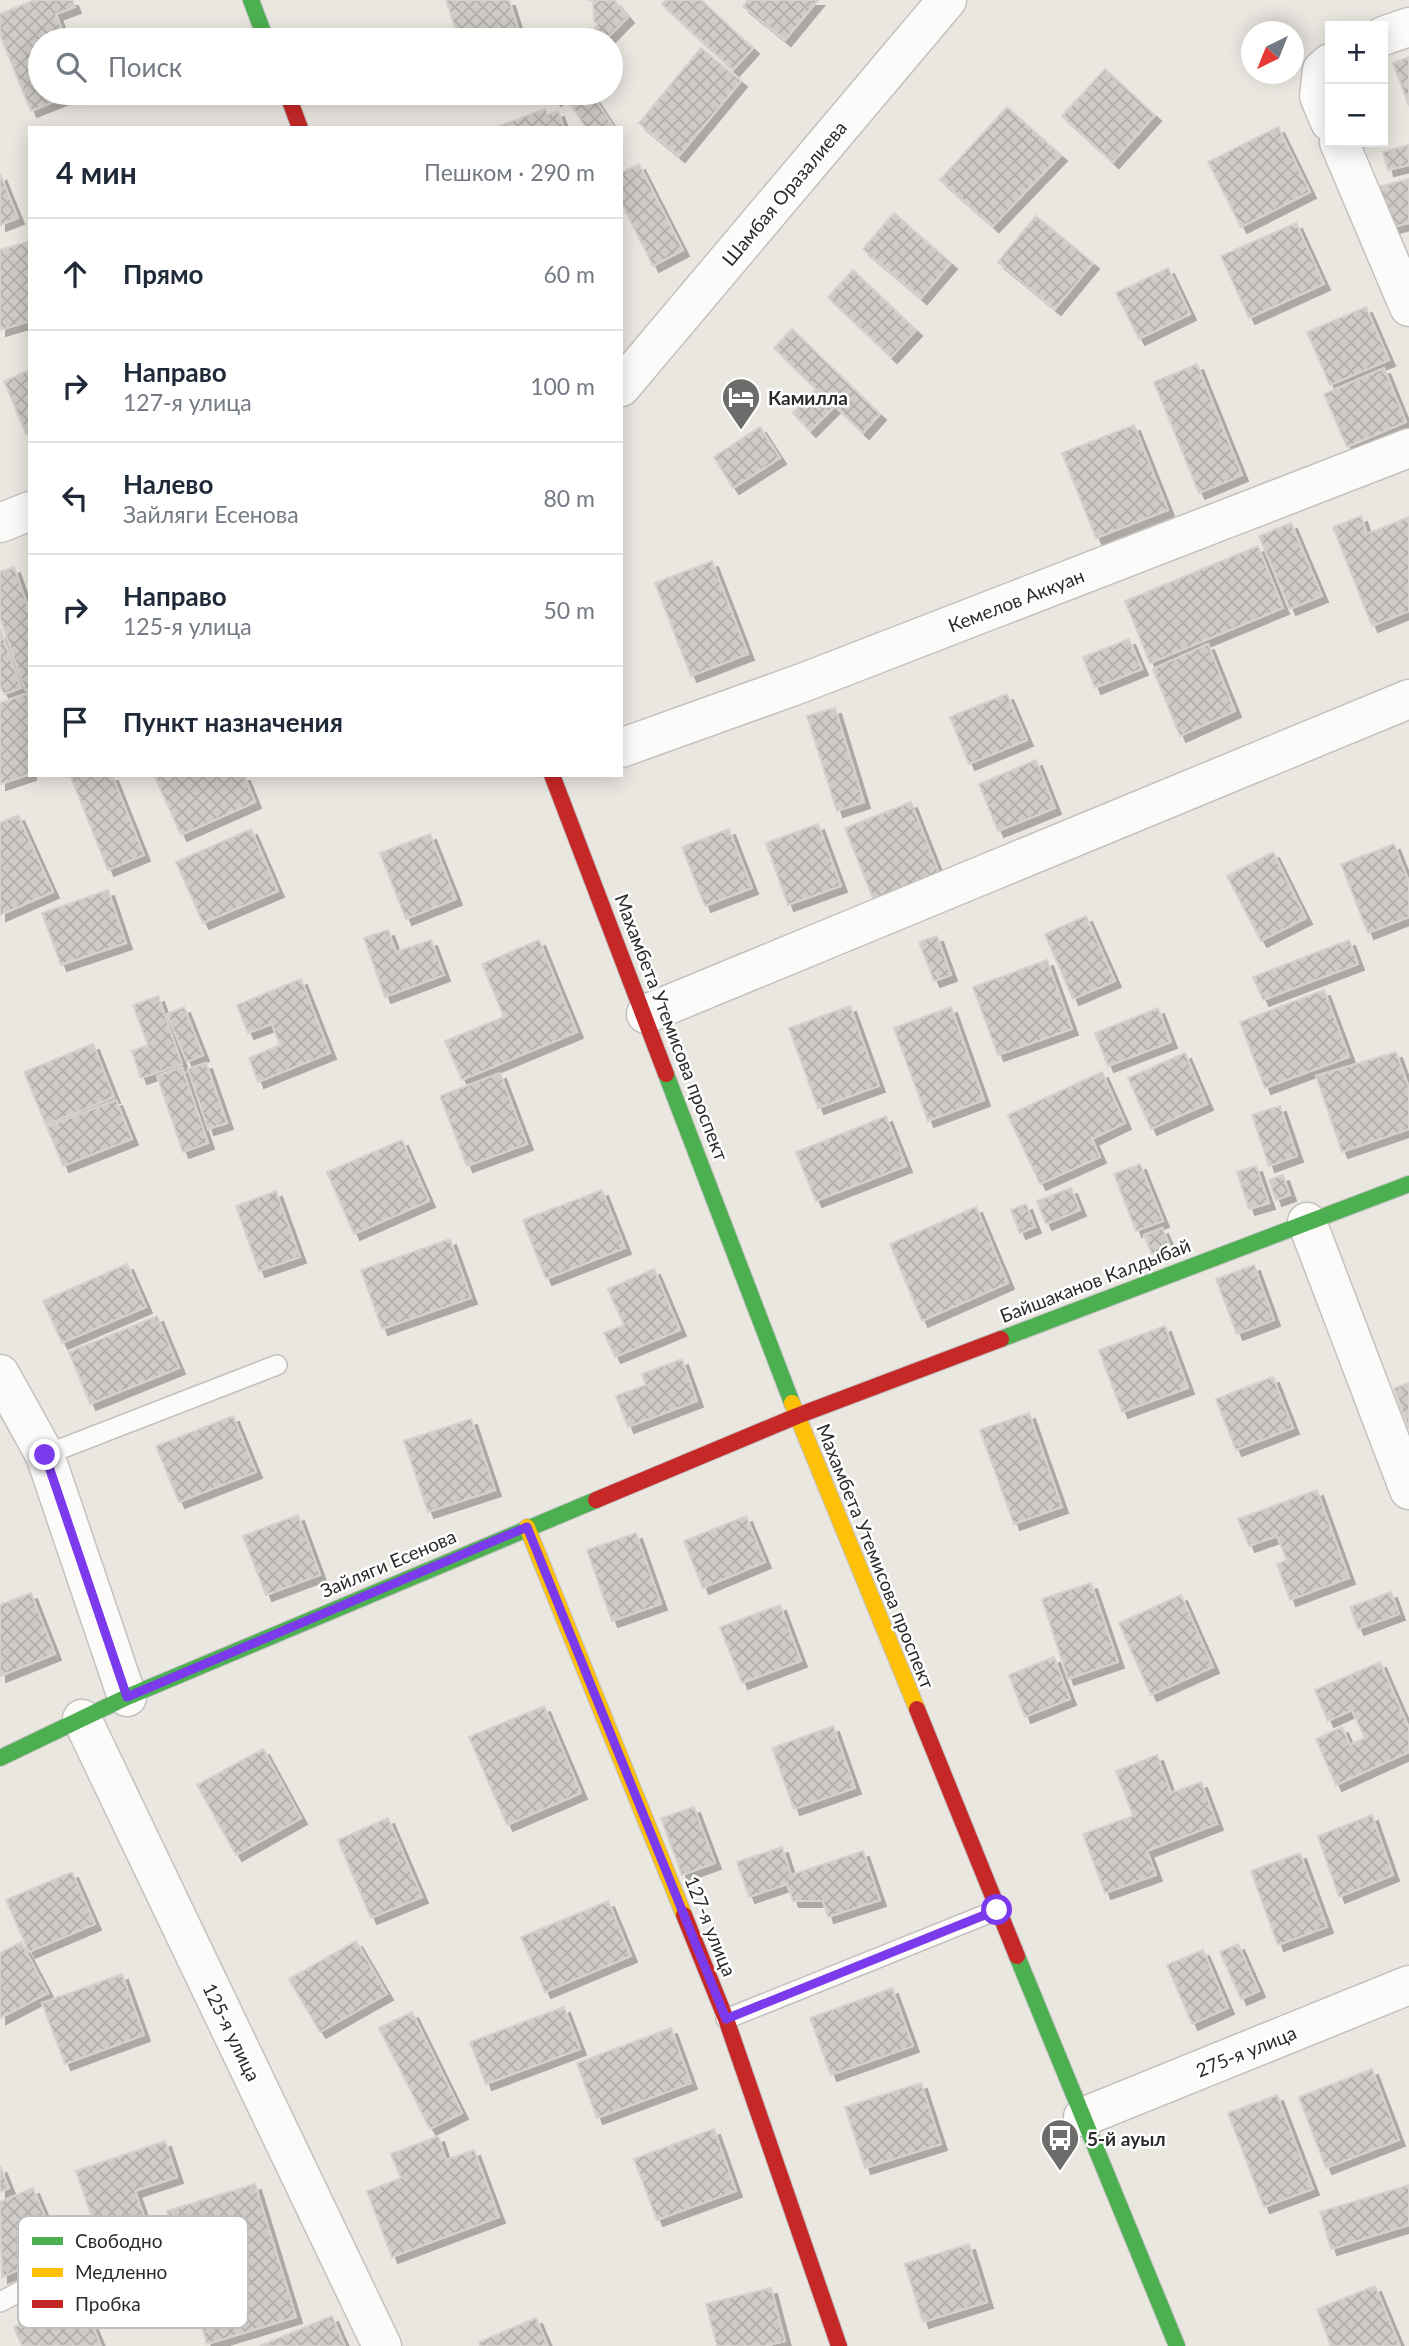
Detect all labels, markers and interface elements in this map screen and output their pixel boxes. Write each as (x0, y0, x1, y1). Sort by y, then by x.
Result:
north arrow (1241, 21, 1304, 84)
map controls (1325, 21, 1388, 147)
button: + (1325, 21, 1388, 84)
search box (28, 28, 623, 105)
icon: search (52, 48, 90, 86)
text: Поиск (108, 51, 182, 83)
button: − (1325, 84, 1388, 147)
street label: Шамбая Оразалиева (717, 116, 851, 270)
text: 4 мин (56, 154, 137, 190)
text: Пешком · 290 m (424, 158, 595, 186)
icon: ahead (56, 255, 94, 293)
text: Прямо (123, 258, 204, 290)
text: 60 m (544, 260, 595, 288)
text: Направо (123, 356, 227, 388)
icon: right (56, 367, 94, 405)
text: 100 m (530, 372, 595, 400)
hotel icon: Камилла (720, 376, 762, 431)
place label: Камилла (768, 386, 848, 409)
text: 127-я улица (123, 388, 252, 416)
text: Налево (123, 468, 213, 500)
icon: left (56, 479, 94, 517)
text: 80 m (544, 484, 595, 512)
text: Зайляги Есенова (123, 500, 299, 528)
street label: Кемелов Аккуан (945, 563, 1087, 637)
text: Направо (123, 580, 227, 612)
icon: right (56, 591, 94, 629)
text: 50 m (544, 596, 595, 624)
text: 125-я улица (123, 612, 252, 640)
icon: arrive (56, 703, 94, 741)
text: Пункт назначения (123, 706, 343, 738)
street label: Махамбета Утемисова проспект (610, 890, 734, 1164)
street label: Байшаканов Калдыбай (996, 1233, 1194, 1327)
street label: Махамбета Утемисова проспект (812, 1420, 940, 1692)
route end (29, 1439, 60, 1470)
street label: Зайляги Есенова (317, 1524, 459, 1602)
street label: 127-я улица (680, 1872, 742, 1980)
route start (981, 1894, 1012, 1925)
street label: 125-я улица (198, 1979, 266, 2085)
street label: 275-я улица (1192, 2020, 1300, 2082)
bus stop icon: 5-й ауыл (1039, 2117, 1081, 2172)
place label: 5-й ауыл (1087, 2127, 1166, 2150)
legend (18, 2216, 248, 2328)
text: Свободно (75, 2229, 163, 2252)
text: Медленно (75, 2260, 167, 2283)
text: Пробка (75, 2292, 141, 2315)

